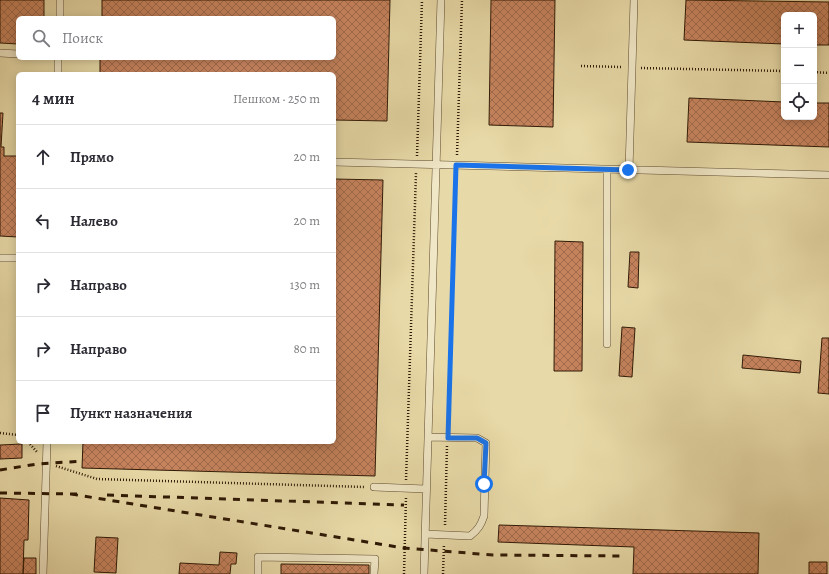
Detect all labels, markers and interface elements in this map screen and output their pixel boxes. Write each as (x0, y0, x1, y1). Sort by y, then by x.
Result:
map controls (781, 12, 817, 120)
button: + (781, 12, 817, 48)
search box (16, 16, 336, 60)
icon: search (30, 27, 52, 49)
text: Поиск (62, 28, 103, 48)
button: − (781, 48, 817, 84)
button: locate (781, 84, 817, 120)
text: 4 мин (32, 87, 75, 110)
text: Пешком · 250 m (233, 90, 320, 107)
icon: ahead (32, 146, 54, 168)
text: Прямо (70, 147, 114, 167)
text: 20 m (294, 148, 320, 165)
route end (619, 161, 637, 179)
icon: left (32, 210, 54, 232)
text: Налево (70, 211, 118, 231)
text: 20 m (294, 212, 320, 229)
icon: right (32, 274, 54, 296)
text: Направо (70, 275, 127, 295)
text: 130 m (290, 276, 320, 293)
icon: right (32, 338, 54, 360)
text: Направо (70, 339, 127, 359)
text: 80 m (293, 340, 320, 357)
icon: arrive (32, 402, 54, 424)
text: Пункт назначения (70, 403, 192, 423)
route start (475, 475, 493, 493)

